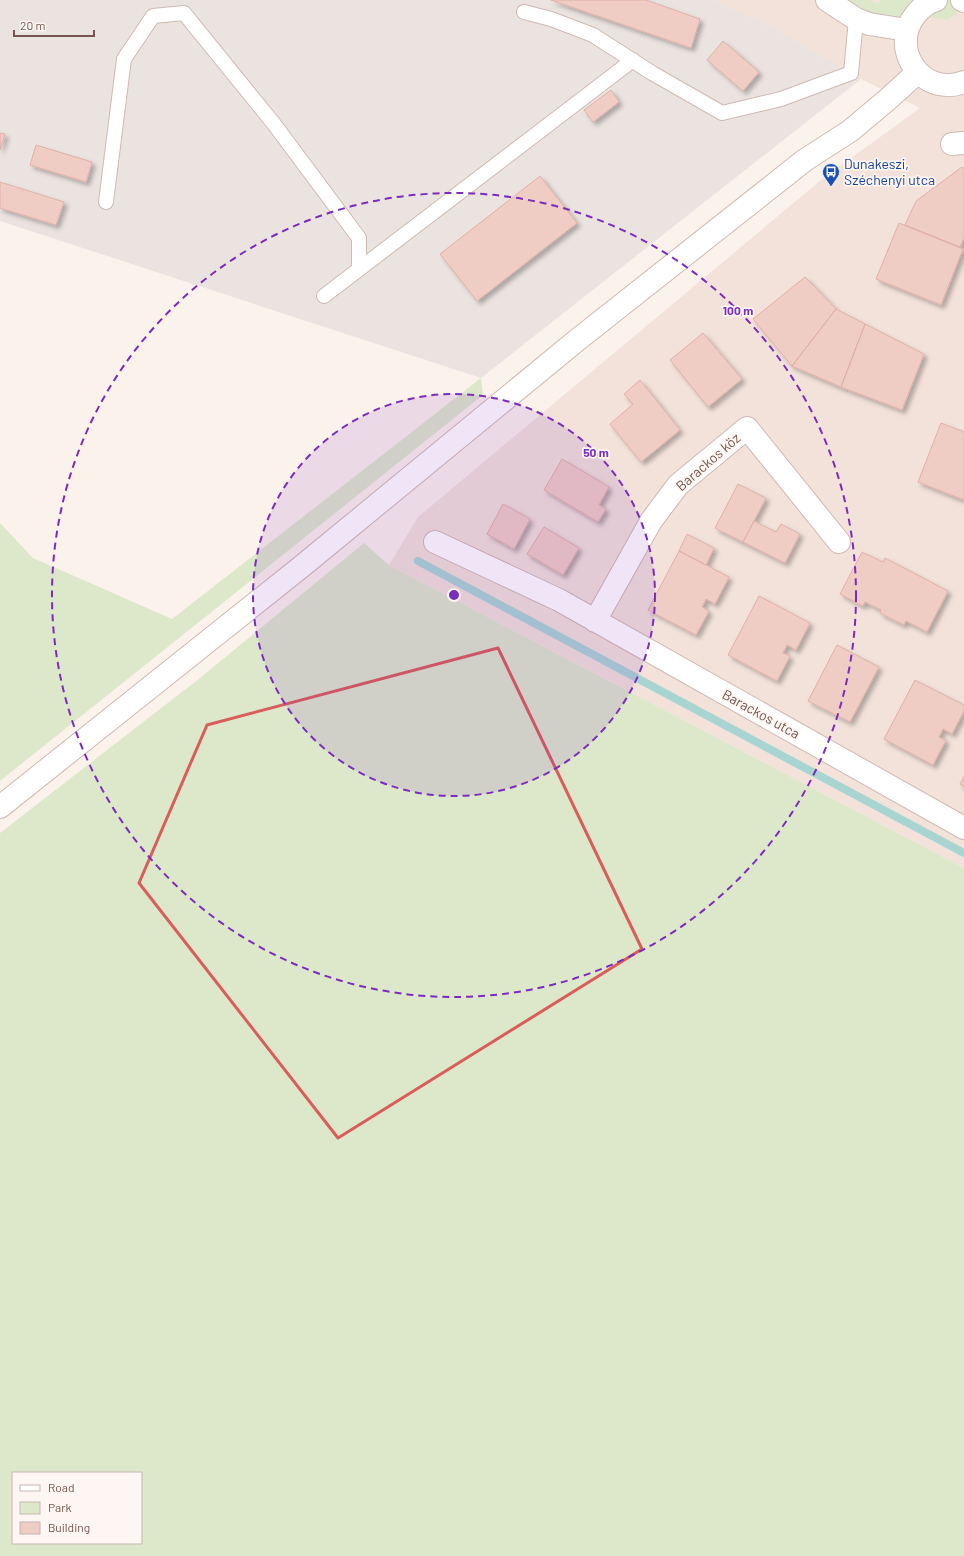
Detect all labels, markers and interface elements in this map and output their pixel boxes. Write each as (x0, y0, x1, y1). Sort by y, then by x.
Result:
scale bar (14, 12, 94, 38)
text: 20 m (20, 18, 46, 32)
place label: Dunakeszi, Széchenyi utca (844, 155, 935, 188)
bus stop icon: Dunakeszi, Széchenyi utca (821, 162, 841, 187)
text: 100 m (723, 303, 753, 317)
street label: Barackos köz (672, 429, 743, 494)
text: 50 m (583, 445, 609, 459)
centre of rings (447, 588, 461, 602)
street label: Barackos utca (719, 685, 803, 742)
legend (12, 1472, 142, 1544)
text: Road (48, 1480, 75, 1494)
text: Park (48, 1500, 72, 1514)
text: Building (48, 1520, 90, 1534)

